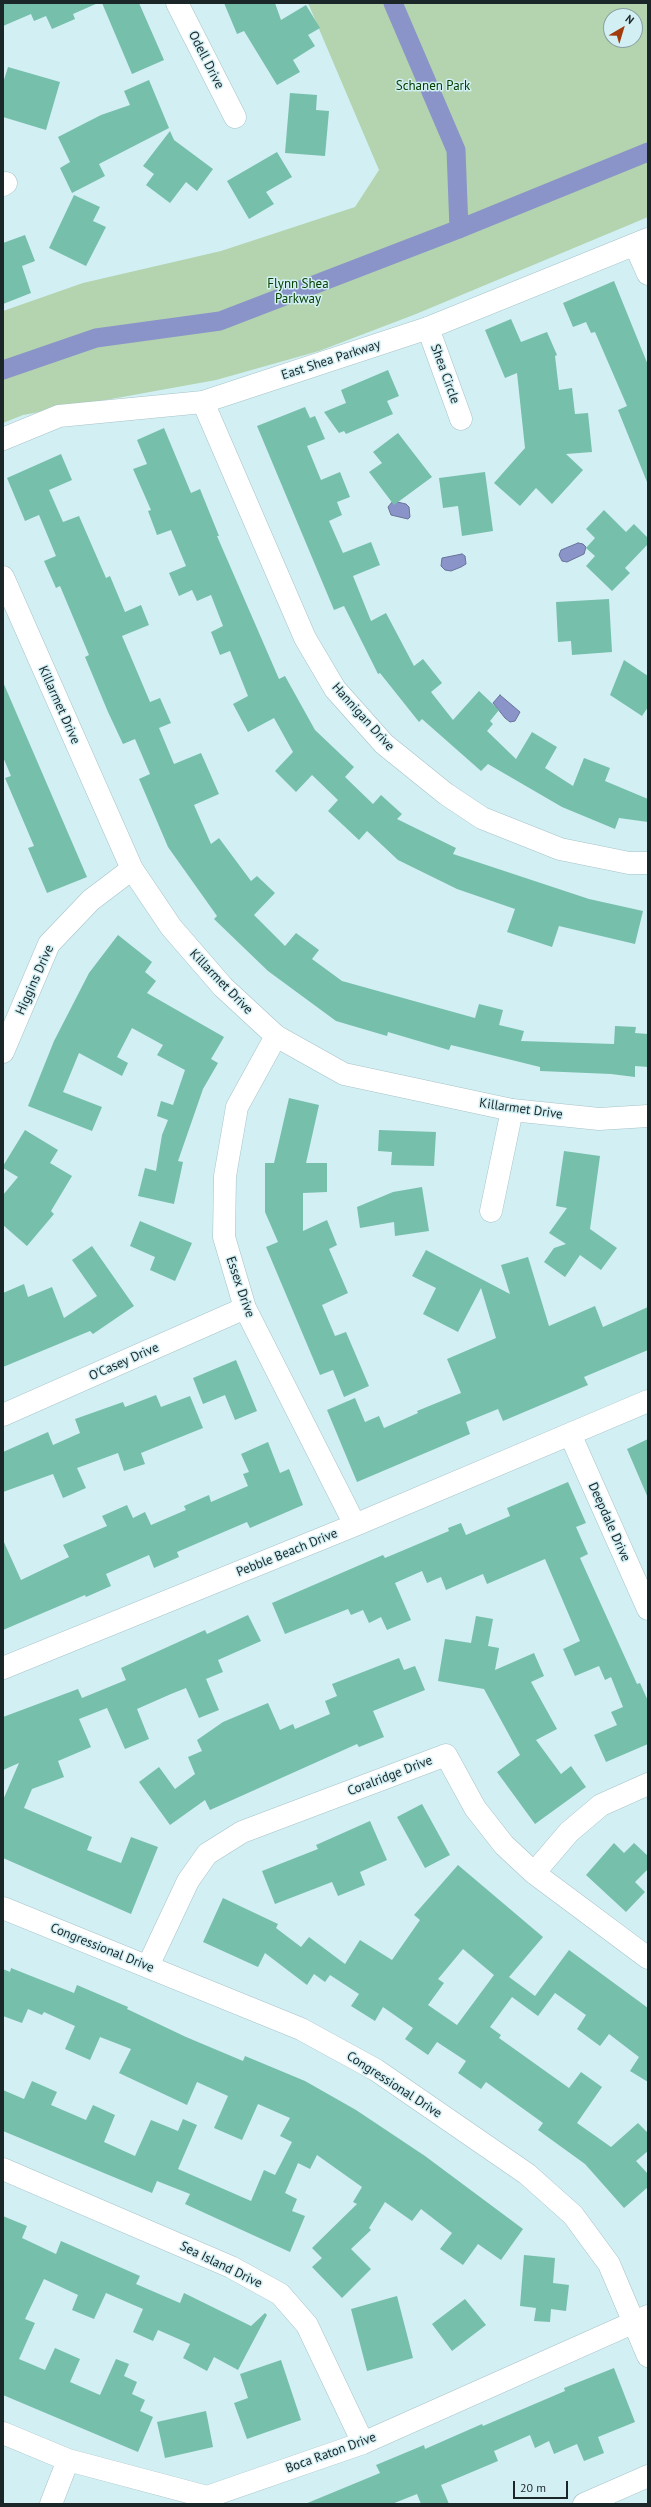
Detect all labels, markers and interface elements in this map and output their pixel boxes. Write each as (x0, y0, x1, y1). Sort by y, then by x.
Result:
north arrow (603, 8, 643, 48)
text: N (623, 12, 637, 27)
street label: Odell Drive (185, 29, 227, 91)
park label: Schanen Park (396, 78, 470, 94)
park label: Flynn Shea Parkway (267, 276, 329, 307)
street label: East Shea Parkway (279, 337, 383, 383)
street label: Shea Circle (427, 342, 463, 406)
street label: Killarmet Drive (35, 663, 83, 747)
street label: Hannigan Drive (328, 680, 398, 754)
street label: Higgins Drive (13, 943, 57, 1017)
street label: Killarmet Drive (186, 946, 256, 1018)
street label: Killarmet Drive (478, 1095, 564, 1123)
street label: Essex Drive (222, 1254, 258, 1320)
street label: O'Casey Drive (87, 1340, 161, 1384)
street label: Deepdale Drive (585, 1480, 633, 1564)
street label: Pebble Beach Drive (234, 1526, 340, 1580)
street label: Coralridge Drive (345, 1753, 435, 1799)
street label: Congressional Drive (48, 1920, 156, 1976)
street label: Congressional Drive (343, 2048, 445, 2122)
street label: Sea Island Drive (177, 2238, 265, 2292)
street label: Boca Raton Drive (284, 2429, 378, 2477)
scale bar (515, 2473, 570, 2499)
text: 20 m (520, 2480, 546, 2495)

